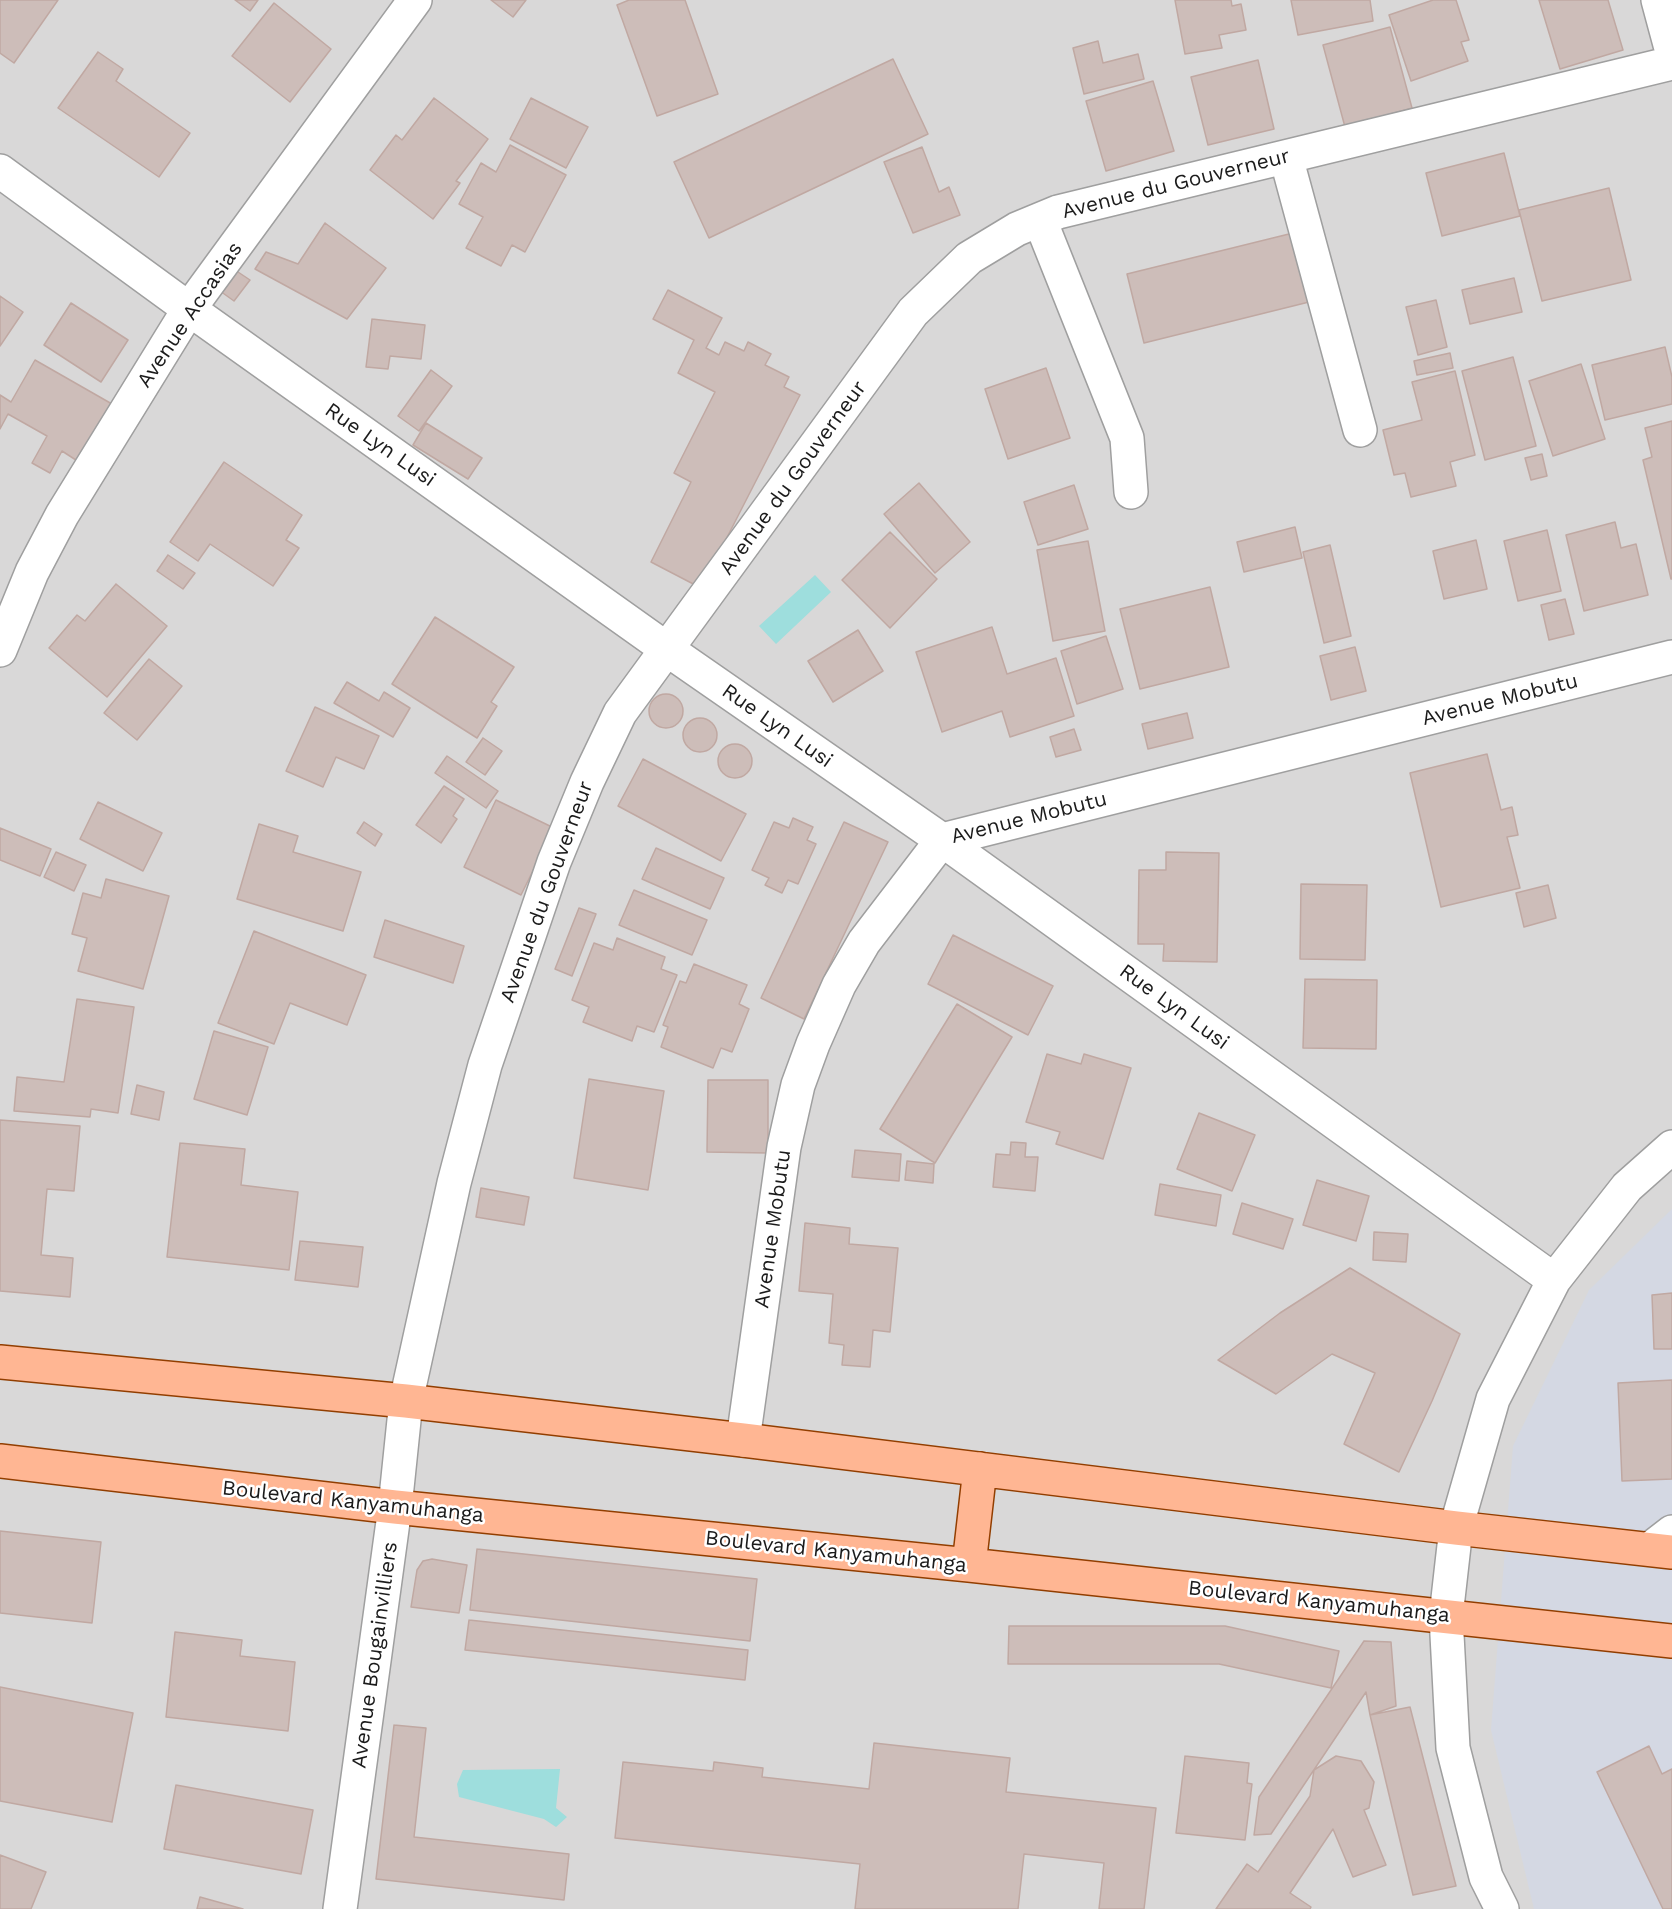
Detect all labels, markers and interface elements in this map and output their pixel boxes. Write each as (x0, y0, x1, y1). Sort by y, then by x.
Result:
street label: Avenue du Gouverneur (1060, 144, 1292, 224)
street label: Avenue Accasias (132, 237, 248, 393)
street label: Avenue du Gouverneur (714, 376, 872, 580)
street label: Rue Lyn Lusi (320, 398, 440, 492)
street label: Avenue Mobutu (1419, 668, 1581, 732)
street label: Rue Lyn Lusi (717, 679, 837, 773)
street label: Avenue du Gouverneur (495, 778, 599, 1006)
street label: Avenue Mobutu (948, 786, 1110, 850)
street label: Rue Lyn Lusi (1114, 959, 1234, 1055)
street label: Avenue Mobutu (749, 1148, 797, 1310)
street label: Boulevard Kanyamuhanga (221, 1476, 485, 1528)
street label: Boulevard Kanyamuhanga (704, 1526, 968, 1578)
street label: Avenue Bougainvilliers (347, 1540, 403, 1770)
street label: Boulevard Kanyamuhanga (1187, 1576, 1451, 1628)

